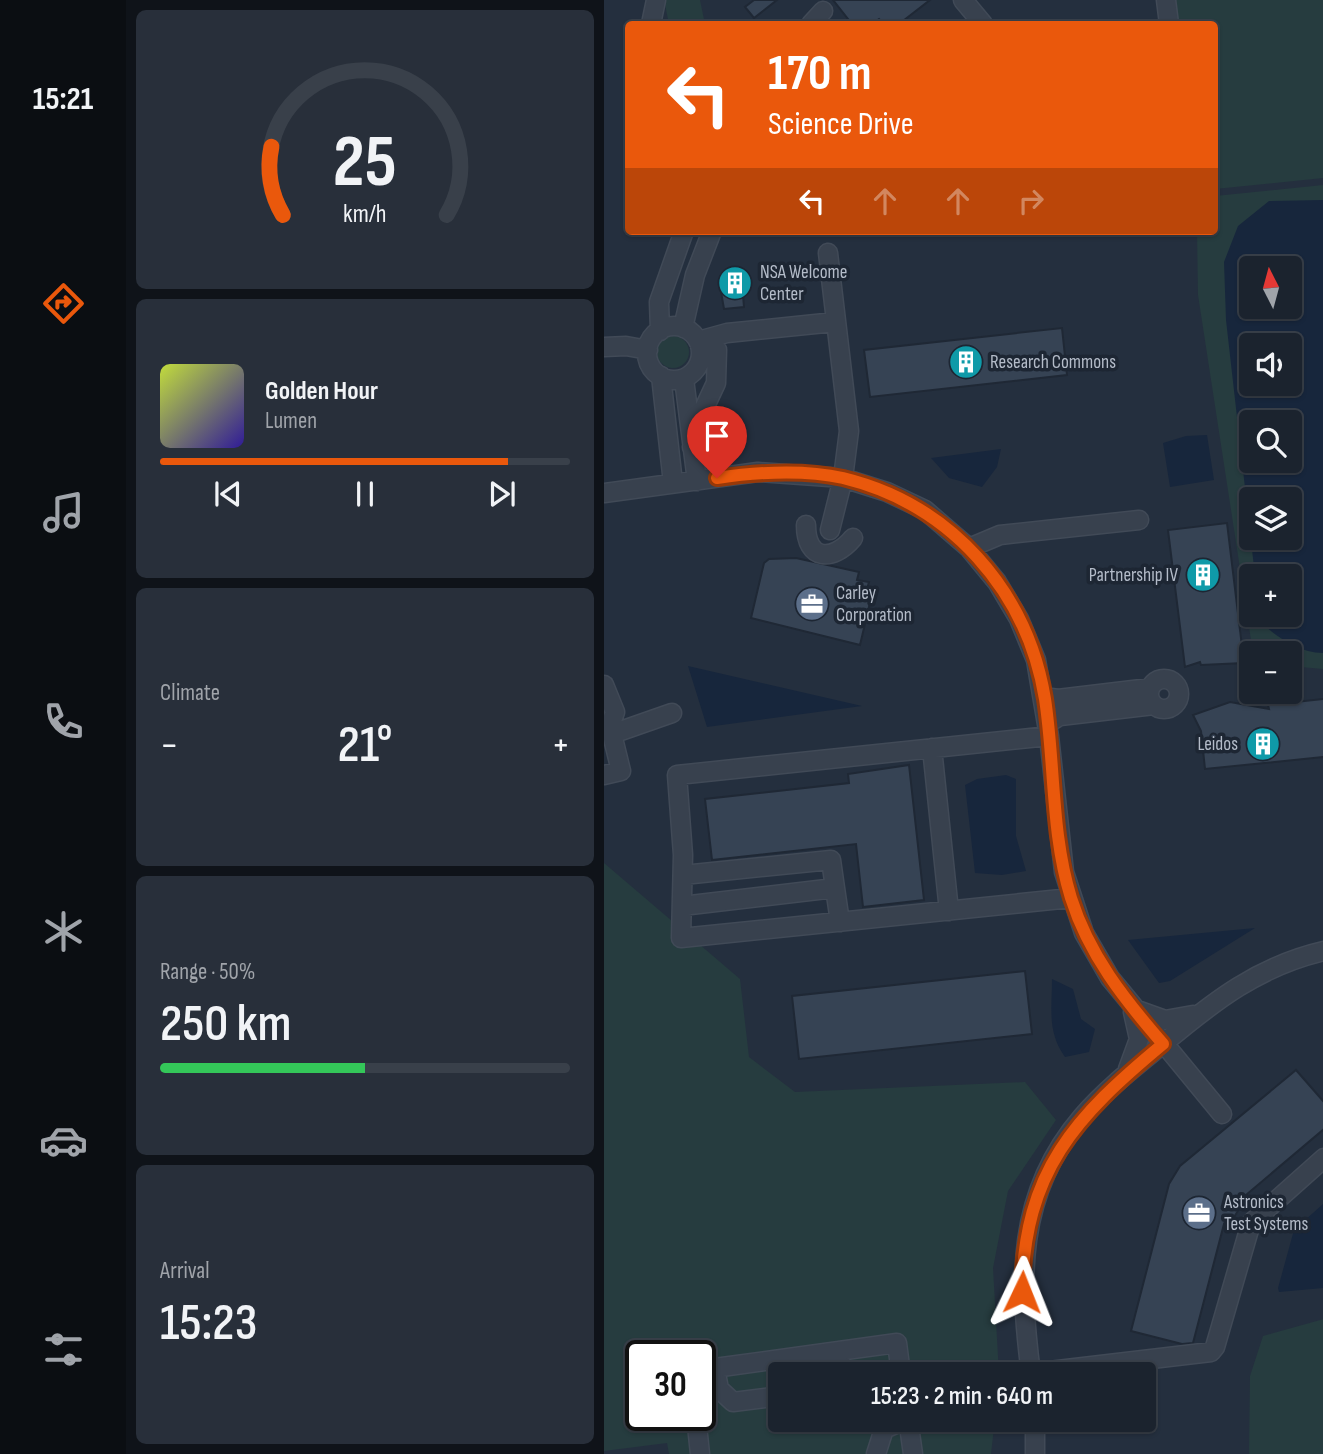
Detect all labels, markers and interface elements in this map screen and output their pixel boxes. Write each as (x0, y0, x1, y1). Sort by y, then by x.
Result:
text: 170 m (768, 45, 872, 104)
icon: left (653, 49, 744, 140)
text: 15:21 (33, 80, 93, 119)
text: Science Drive (768, 105, 914, 144)
text: 25 (333, 120, 397, 208)
icon: left (793, 182, 831, 220)
icon: ahead (866, 182, 904, 220)
icon: ahead (939, 182, 977, 220)
icon: right (1012, 182, 1050, 220)
text: km/h (343, 199, 387, 230)
north arrow (1239, 256, 1302, 318)
map controls (1239, 256, 1302, 704)
place label: NSA Welcome Center (760, 261, 847, 306)
building icon: NSA Welcome Center (716, 264, 754, 302)
icon: directions (39, 279, 88, 328)
button: sound (1239, 333, 1302, 396)
building icon: Research Commons (947, 343, 985, 381)
place label: Research Commons (990, 351, 1116, 374)
text: Golden Hour (265, 376, 378, 407)
pin (687, 406, 747, 478)
text: Lumen (265, 407, 317, 435)
button: search (1239, 410, 1302, 473)
icon: arrive (698, 417, 736, 455)
icon: previous (209, 475, 247, 513)
icon: pause (346, 475, 384, 513)
icon: next (483, 475, 521, 513)
button: layers (1239, 487, 1302, 550)
icon: music (39, 488, 88, 537)
building icon: Partnership IV (1184, 556, 1222, 594)
place label: Partnership IV (1089, 564, 1178, 587)
button: + (1239, 564, 1302, 627)
place label: Carley Corporation (836, 582, 912, 627)
office icon: Carley Corporation (793, 585, 831, 623)
button: − (1239, 641, 1302, 704)
text: Climate (160, 679, 220, 707)
icon: phone (39, 697, 88, 746)
text: 21° (338, 714, 392, 777)
text: − (160, 723, 179, 768)
text: + (551, 723, 570, 768)
building icon: Leidos (1244, 725, 1282, 763)
place label: Leidos (1197, 733, 1238, 756)
icon: climate (39, 907, 88, 956)
text: Range · 50% (160, 958, 255, 986)
text: 250 km (160, 993, 292, 1056)
icon: car (39, 1116, 88, 1165)
place label: Astronics Test Systems (1223, 1191, 1308, 1236)
office icon: Astronics Test Systems (1180, 1194, 1218, 1232)
position arrow (985, 1255, 1059, 1329)
text: Arrival (160, 1257, 209, 1285)
text: 15:23 (160, 1292, 257, 1355)
icon: filters (39, 1325, 88, 1374)
speed limit sign: 30 (625, 1340, 716, 1431)
text: 15:23 · 2 min · 640 m (871, 1381, 1053, 1412)

